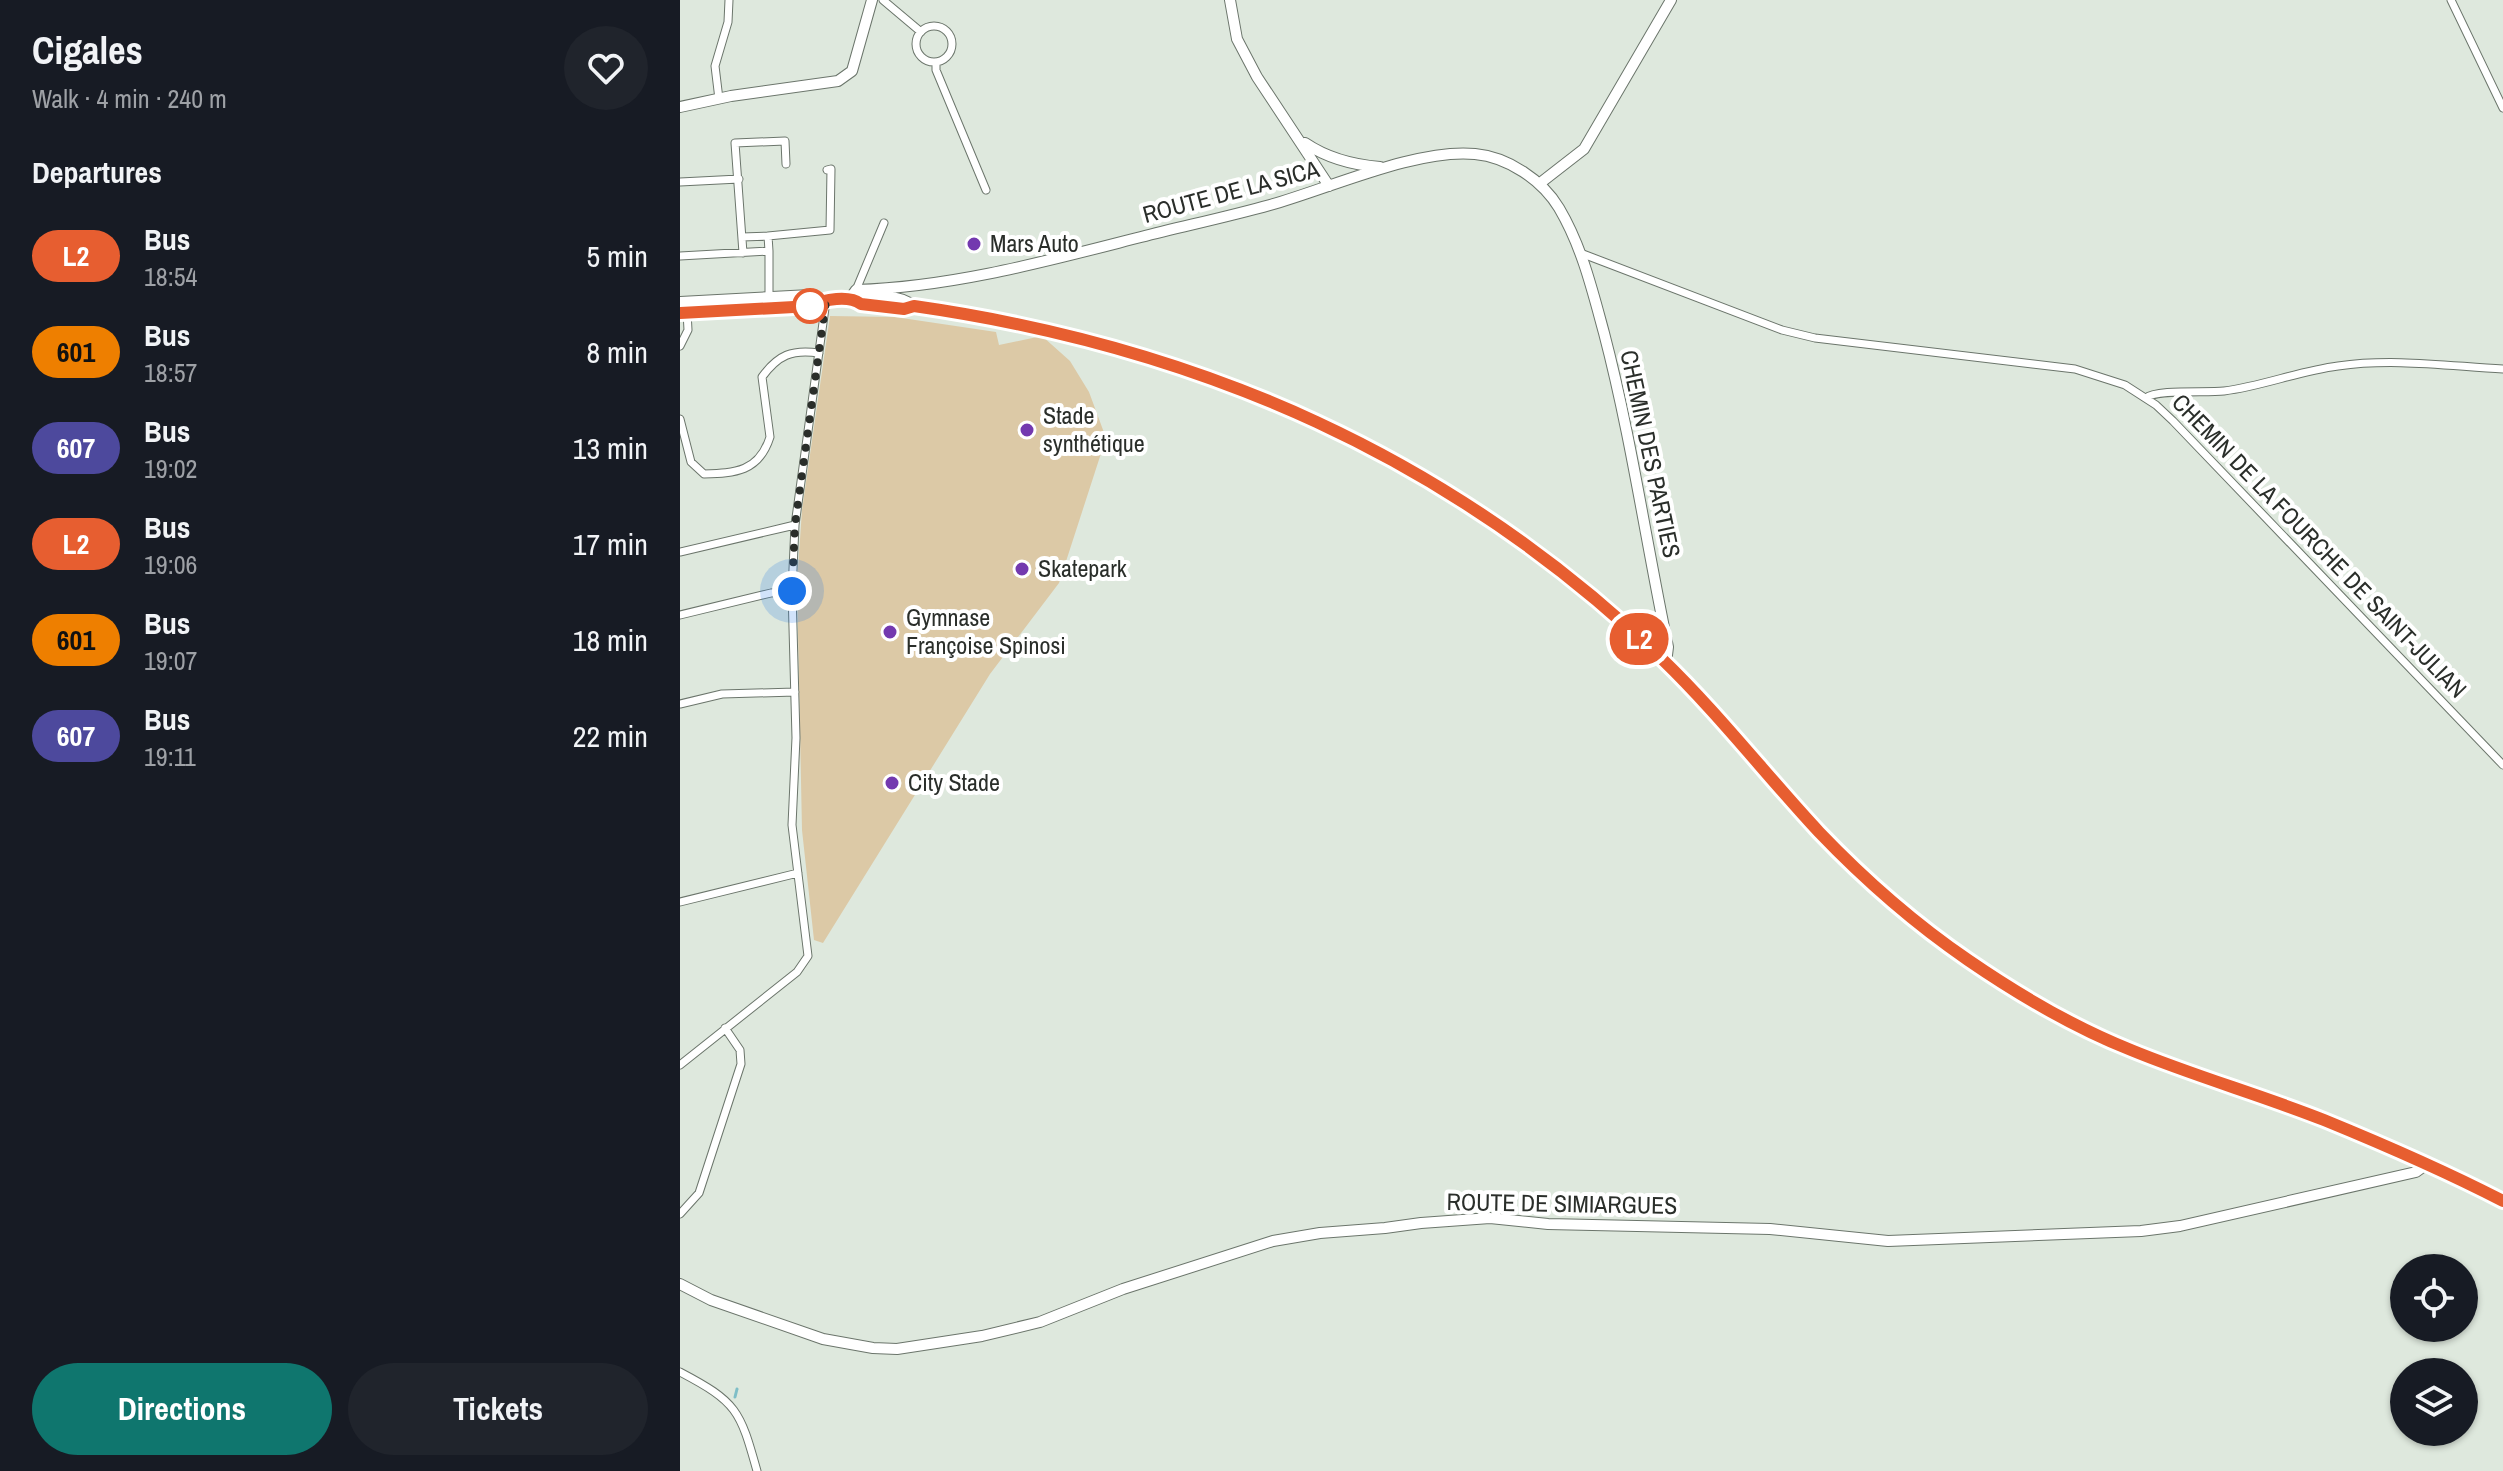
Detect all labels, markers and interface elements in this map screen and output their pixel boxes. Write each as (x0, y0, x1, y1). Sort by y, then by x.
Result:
text: Cigales (32, 25, 143, 76)
button: heart (564, 26, 648, 110)
text: Walk · 4 min · 240 m (32, 81, 227, 116)
text: Departures (32, 152, 162, 192)
street label: ROUTE DE LA SICA (1139, 152, 1323, 230)
text: Bus (144, 219, 190, 259)
place label: Mars Auto (990, 227, 1079, 259)
marker: Mars Auto (965, 235, 983, 253)
text: 5 min (586, 236, 648, 276)
text: L2 (63, 237, 89, 275)
text: 18:54 (144, 259, 197, 294)
unlabelled marker (793, 289, 827, 323)
text: Bus (144, 315, 190, 355)
text: 8 min (586, 332, 648, 372)
text: 601 (57, 333, 95, 371)
street label: CHEMIN DES PARTIES (1613, 347, 1689, 561)
text: 18:57 (144, 355, 197, 390)
street label: CHEMIN DE LA FOURCHE DE SAINT-JULIAN (2165, 386, 2474, 704)
place label: Stade synthétique (1043, 399, 1145, 459)
text: Bus (144, 411, 190, 451)
marker: Stade synthétique (1018, 421, 1036, 439)
text: 13 min (573, 428, 648, 468)
text: 607 (57, 429, 95, 467)
text: 19:02 (144, 451, 197, 486)
text: Bus (144, 507, 190, 547)
text: 17 min (573, 524, 648, 564)
text: L2 (63, 525, 89, 563)
text: 19:06 (144, 547, 197, 582)
place label: Skatepark (1038, 552, 1127, 584)
marker: Skatepark (1013, 560, 1031, 578)
your location (772, 571, 812, 611)
place label: Gymnase Françoise Spinosi (906, 601, 1066, 661)
text: Bus (144, 603, 190, 643)
line badge: L2 (1603, 613, 1675, 665)
text: 18 min (573, 620, 648, 660)
text: L2 (1626, 620, 1652, 658)
text: 601 (57, 621, 95, 659)
marker: Gymnase Françoise Spinosi (881, 623, 899, 641)
text: 19:07 (144, 643, 197, 678)
text: Bus (144, 699, 190, 739)
text: 22 min (573, 716, 648, 756)
text: 607 (57, 717, 95, 755)
text: 19:11 (144, 739, 196, 774)
place label: City Stade (908, 766, 1000, 798)
marker: City Stade (883, 774, 901, 792)
street label: ROUTE DE SIMIARGUES (1446, 1185, 1678, 1221)
map controls (2390, 1254, 2478, 1446)
button: locate (2390, 1254, 2478, 1342)
button: layers (2390, 1358, 2478, 1446)
button: Directions (32, 1363, 332, 1455)
button: Tickets (348, 1363, 648, 1455)

